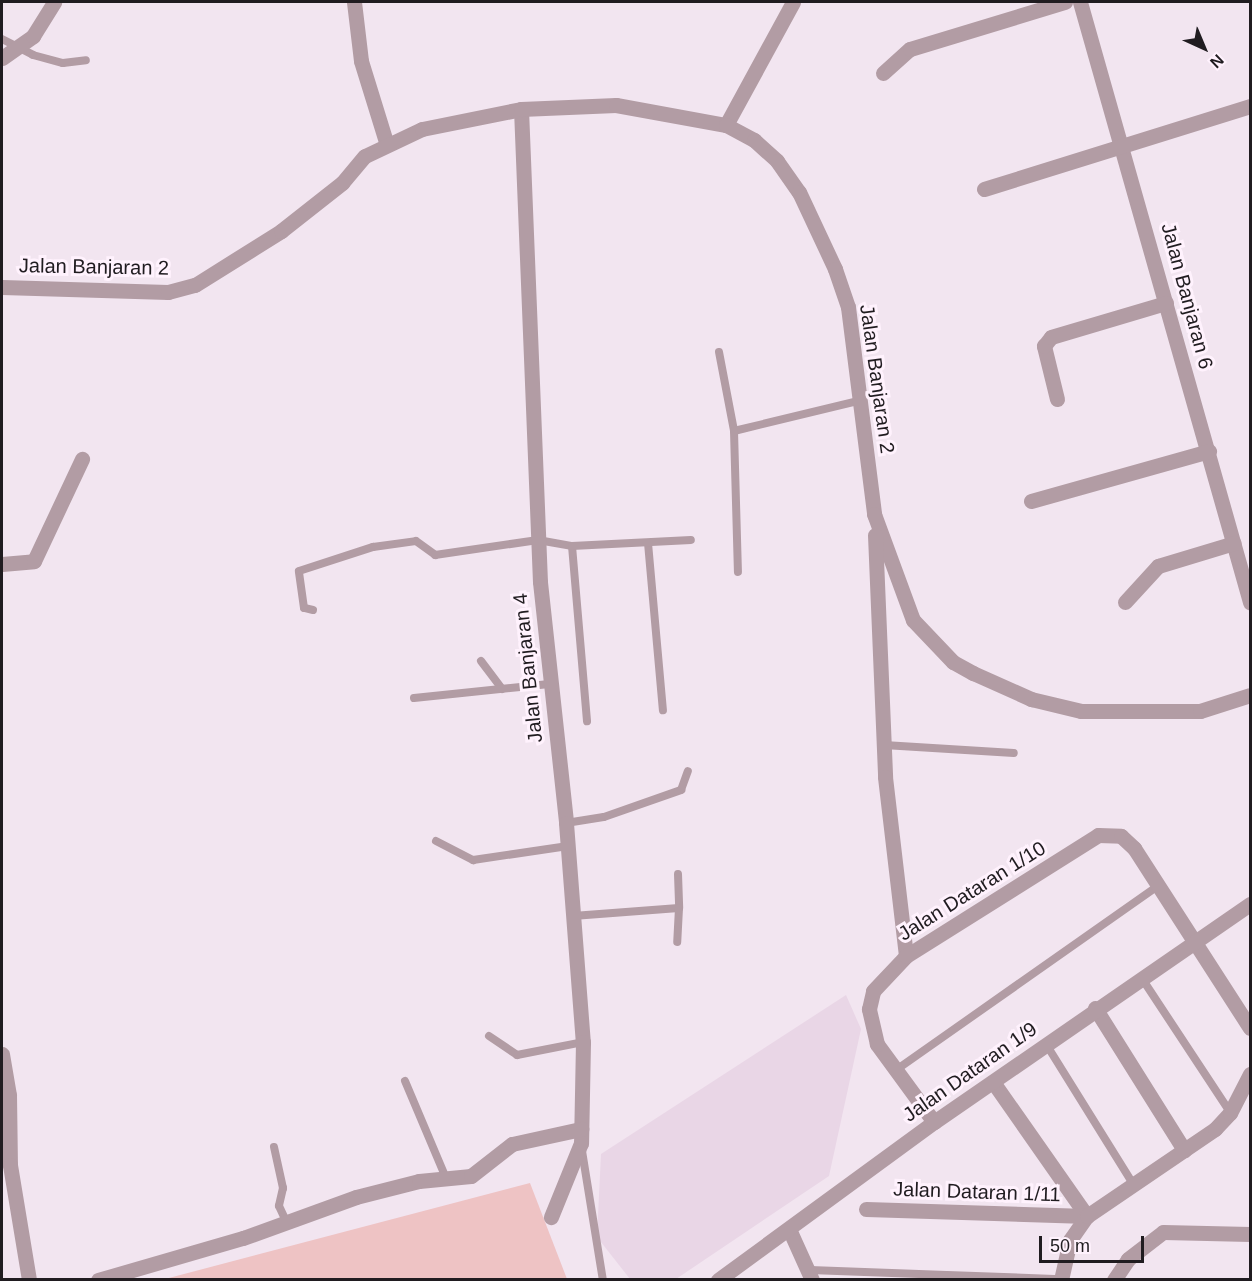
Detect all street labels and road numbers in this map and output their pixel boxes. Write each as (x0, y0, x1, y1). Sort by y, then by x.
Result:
street label: Jalan Banjaran 6 (1156, 220, 1218, 372)
street label: Jalan Banjaran 2 (19, 254, 169, 280)
street label: Jalan Banjaran 2 (855, 303, 899, 455)
street label: Jalan Banjaran 4 (508, 592, 548, 744)
street label: Jalan Dataran 1/10 (894, 836, 1050, 946)
street label: Jalan Dataran 1/9 (898, 1017, 1042, 1127)
street label: Jalan Dataran 1/11 (893, 1177, 1061, 1207)

